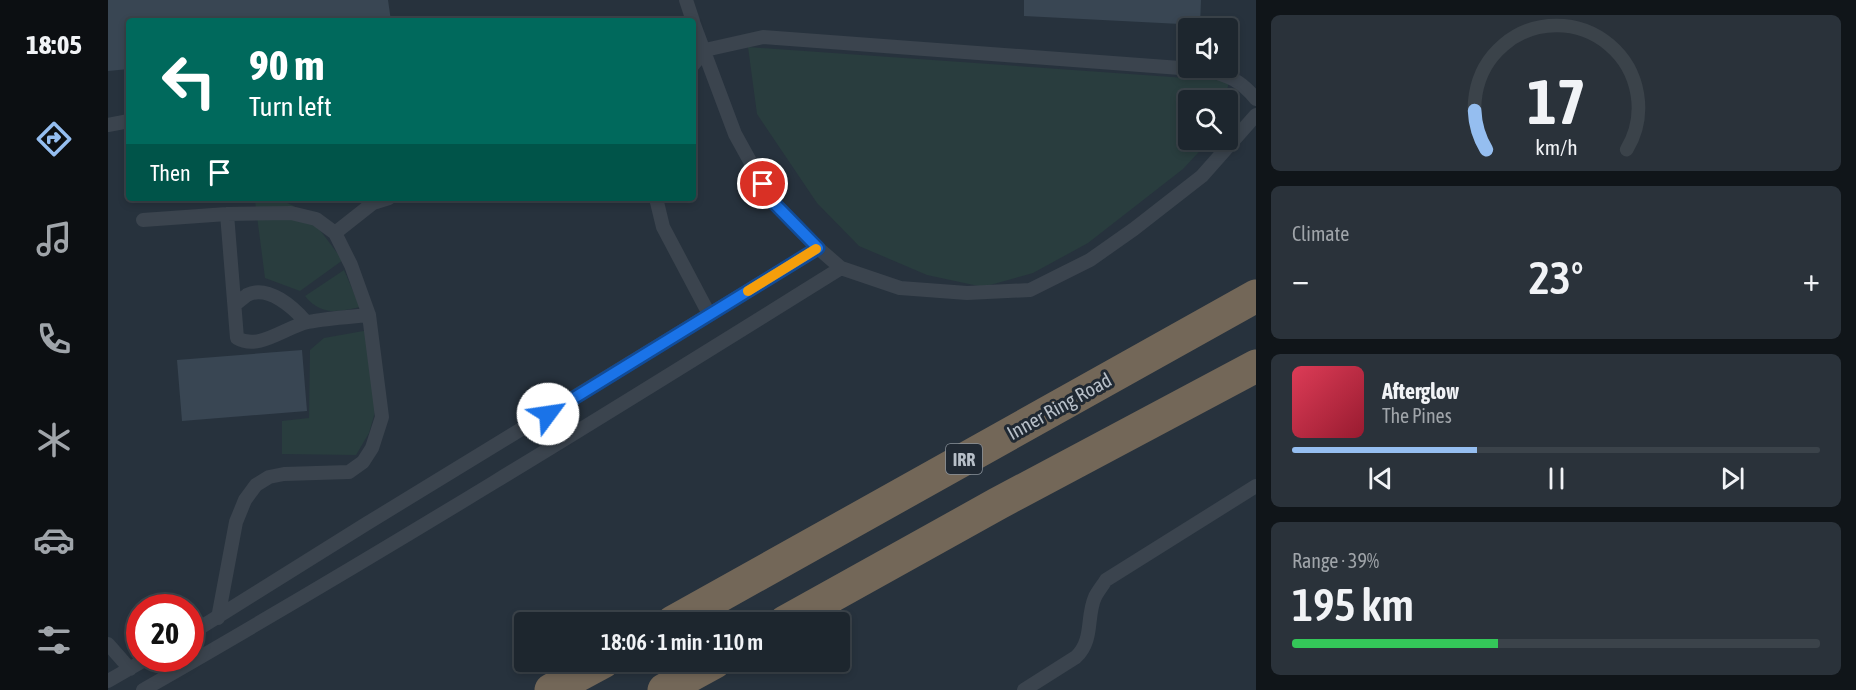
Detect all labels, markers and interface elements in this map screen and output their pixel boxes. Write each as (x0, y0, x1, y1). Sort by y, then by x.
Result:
map controls (1178, 18, 1238, 150)
button: sound (1178, 18, 1238, 78)
text: 18:05 (26, 29, 82, 60)
text: 90 m (249, 41, 324, 89)
icon: left (150, 42, 228, 120)
text: 17 (1527, 66, 1585, 137)
button: search (1178, 90, 1238, 150)
text: Turn left (249, 91, 332, 122)
icon: directions (33, 118, 75, 160)
text: km/h (1535, 135, 1577, 160)
icon: arrive (203, 156, 236, 189)
pin (737, 158, 788, 209)
text: Then (150, 160, 191, 186)
icon: arrive (746, 167, 779, 200)
icon: music (33, 218, 75, 260)
text: Climate (1292, 222, 1349, 245)
text: 23° (1529, 252, 1583, 304)
text: − (1292, 260, 1309, 298)
text: + (1803, 260, 1820, 298)
icon: phone (33, 318, 75, 360)
street label: Inner Ring Road (1003, 368, 1115, 444)
text: Afterglow (1382, 378, 1459, 404)
position arrow (516, 382, 580, 446)
text: The Pines (1382, 404, 1452, 427)
icon: climate (33, 419, 75, 461)
road number: IRR (946, 444, 982, 474)
icon: previous (1364, 462, 1397, 495)
icon: pause (1540, 462, 1573, 495)
icon: next (1716, 462, 1749, 495)
icon: car (33, 519, 75, 561)
text: Range · 39% (1292, 549, 1379, 572)
text: 195 km (1292, 579, 1414, 631)
speed limit sign: 20 (126, 594, 204, 672)
icon: filters (33, 619, 75, 661)
text: 18:06 · 1 min · 110 m (601, 629, 763, 655)

